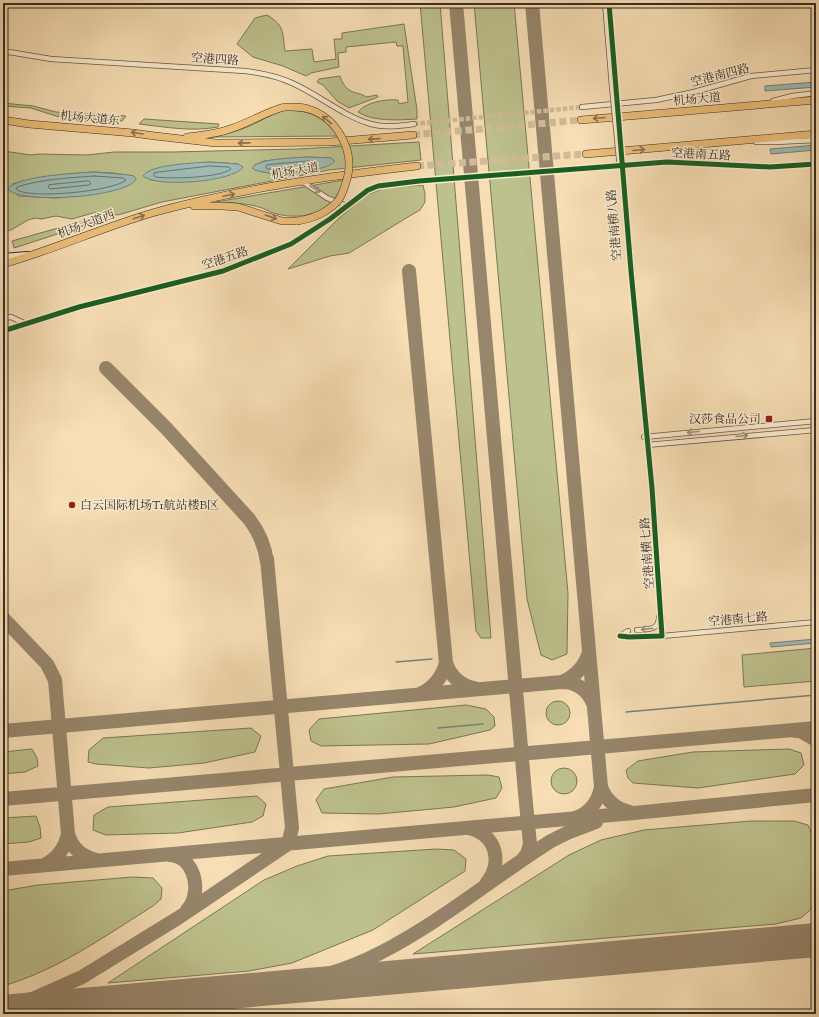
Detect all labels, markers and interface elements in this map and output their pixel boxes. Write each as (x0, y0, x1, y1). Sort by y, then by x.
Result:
street label: 空港四路 (190, 49, 240, 71)
street label: 空港南四路 (689, 60, 752, 92)
street label: 机场大道 (672, 89, 722, 111)
street label: 机场大道东 (59, 107, 121, 131)
one-way arrow (322, 115, 332, 124)
one-way arrow (593, 115, 606, 122)
one-way arrow (130, 129, 143, 137)
one-way arrow (368, 135, 381, 142)
one-way arrow (238, 139, 251, 147)
street label: 空港南五路 (671, 144, 731, 166)
one-way arrow (632, 146, 645, 153)
street label: 机场大道 (270, 159, 320, 185)
one-way arrow (309, 185, 320, 193)
street label: 空港南横八路 (603, 188, 627, 262)
one-way arrow (222, 191, 235, 199)
street label: 机场大道西 (55, 206, 118, 244)
one-way arrow (133, 213, 146, 220)
one-way arrow (264, 213, 276, 221)
street label: 空港五路 (200, 243, 251, 275)
place label: 汉莎食品公司 (689, 411, 761, 429)
marker: 汉莎食品公司 (764, 414, 774, 424)
one-way arrow (687, 428, 700, 435)
one-way arrow (735, 432, 748, 440)
place label: 白云国际机场T1航站楼B区 (80, 497, 219, 515)
marker: 白云国际机场T1航站楼B区 (67, 500, 77, 510)
street label: 空港南横七路 (637, 516, 659, 589)
street label: 空港南七路 (707, 608, 769, 632)
one-way arrow (640, 625, 653, 633)

